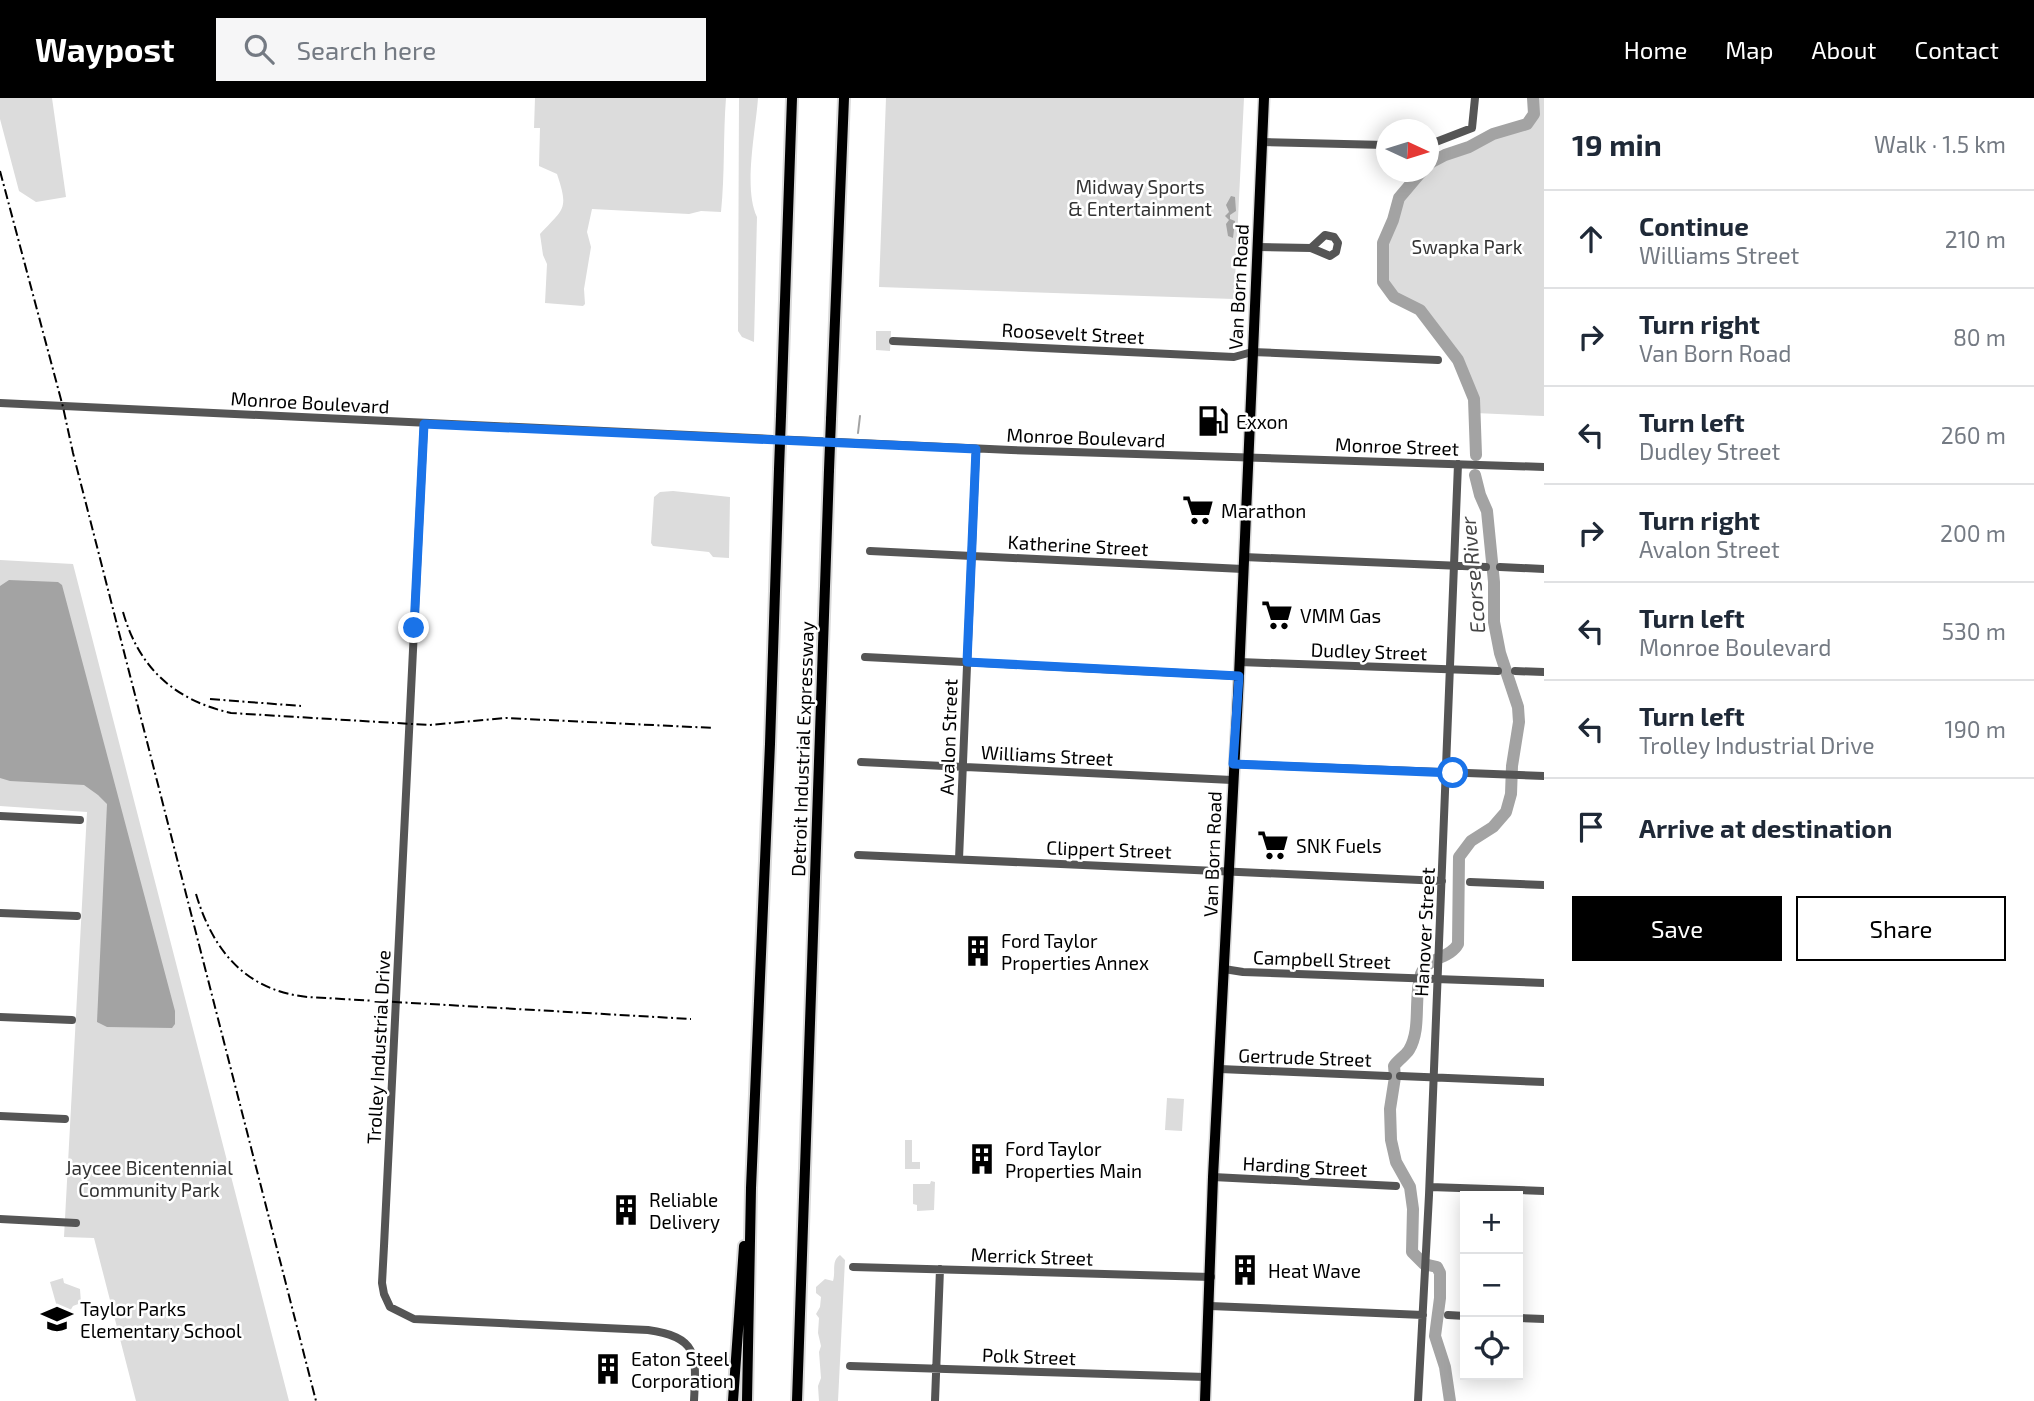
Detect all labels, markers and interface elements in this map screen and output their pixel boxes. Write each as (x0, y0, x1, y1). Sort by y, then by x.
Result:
search box (216, 18, 706, 81)
text: Waypost (35, 29, 174, 69)
icon: search (240, 30, 278, 68)
text: Search here (296, 34, 436, 65)
text: Home (1624, 35, 1687, 64)
text: Map (1725, 35, 1773, 64)
text: About (1811, 35, 1877, 64)
text: Contact (1915, 35, 1999, 64)
north arrow (1376, 119, 1439, 182)
text: 19 min (1572, 126, 1662, 162)
text: Walk · 1.5 km (1874, 130, 2006, 158)
park label: Midway Sports & Entertainment (1068, 175, 1212, 220)
text: Continue (1639, 210, 1749, 241)
icon: ahead (1572, 220, 1610, 258)
street label: Van Born Road (1223, 223, 1253, 351)
text: 210 m (1945, 225, 2006, 253)
park label: Swapka Park (1412, 235, 1523, 258)
text: Williams Street (1639, 241, 1799, 269)
text: Turn right (1639, 308, 1760, 339)
street label: Roosevelt Street (1001, 318, 1145, 348)
icon: right (1572, 318, 1610, 356)
text: 80 m (1953, 323, 2006, 351)
text: Van Born Road (1639, 339, 1792, 367)
street label: Monroe Boulevard (230, 386, 390, 418)
fuel station icon: Exxon (1196, 404, 1230, 438)
text: Turn left (1639, 406, 1745, 437)
place label: Exxon (1236, 410, 1288, 433)
icon: left (1572, 416, 1610, 454)
text: 260 m (1941, 421, 2006, 449)
street label: Monroe Boulevard (1006, 423, 1166, 451)
street label: Monroe Street (1335, 432, 1459, 460)
text: Dudley Street (1639, 437, 1780, 465)
supermarket icon: Marathon (1181, 493, 1215, 527)
place label: Marathon (1221, 499, 1306, 522)
text: Turn right (1639, 504, 1760, 535)
icon: right (1572, 514, 1610, 552)
water label: Ecorse River (1454, 515, 1490, 635)
text: 200 m (1940, 519, 2006, 547)
street label: Katherine Street (1007, 530, 1149, 560)
text: Avalon Street (1639, 535, 1780, 563)
supermarket icon: VMM Gas (1260, 598, 1294, 632)
text: Turn left (1639, 602, 1745, 633)
place label: VMM Gas (1300, 604, 1381, 627)
route end (398, 612, 429, 643)
icon: left (1572, 612, 1610, 650)
text: 530 m (1942, 617, 2006, 645)
street label: Detroit Industrial Expressway (786, 621, 818, 877)
text: Monroe Boulevard (1639, 633, 1832, 661)
street label: Dudley Street (1310, 637, 1428, 665)
street label: Avalon Street (934, 678, 962, 796)
text: Turn left (1639, 700, 1745, 731)
icon: left (1572, 710, 1610, 748)
text: 190 m (1945, 715, 2006, 743)
text: Trolley Industrial Drive (1639, 731, 1875, 759)
street label: Williams Street (980, 740, 1114, 770)
route start (1437, 757, 1468, 788)
street label: Van Born Road (1198, 791, 1226, 917)
icon: arrive (1572, 808, 1610, 846)
text: Arrive at destination (1639, 812, 1892, 843)
supermarket icon: SNK Fuels (1256, 828, 1290, 862)
place label: SNK Fuels (1296, 834, 1382, 857)
street label: Clippert Street (1046, 835, 1172, 863)
street label: Hanover Street (1409, 867, 1439, 997)
button: Save (1572, 896, 1782, 961)
button: Share (1796, 896, 2006, 961)
place label: Ford Taylor Properties Annex (1001, 929, 1149, 974)
building icon: Ford Taylor Properties Annex (961, 934, 995, 968)
street label: Campbell Street (1253, 945, 1391, 973)
street label: Trolley Industrial Drive (361, 949, 395, 1145)
street label: Gertrude Street (1238, 1043, 1372, 1071)
place label: Ford Taylor Properties Main (1005, 1137, 1142, 1182)
building icon: Ford Taylor Properties Main (965, 1142, 999, 1176)
street label: Harding Street (1242, 1151, 1368, 1181)
park label: Jaycee Bicentennial Community Park (65, 1156, 233, 1201)
place label: Reliable Delivery (649, 1188, 720, 1233)
map controls (1460, 1191, 1523, 1380)
button: + (1460, 1191, 1523, 1254)
building icon: Reliable Delivery (609, 1193, 643, 1227)
street label: Merrick Street (970, 1242, 1094, 1270)
building icon: Heat Wave (1228, 1253, 1262, 1287)
button: − (1460, 1254, 1523, 1317)
place label: Heat Wave (1268, 1259, 1361, 1282)
place label: Taylor Parks Elementary School (80, 1297, 242, 1342)
school or university icon: Taylor Parks Elementary School (40, 1302, 74, 1336)
button: locate (1460, 1317, 1523, 1380)
street label: Polk Street (982, 1343, 1076, 1369)
place label: Eaton Steel Corporation (631, 1347, 734, 1392)
building icon: Eaton Steel Corporation (591, 1352, 625, 1386)

